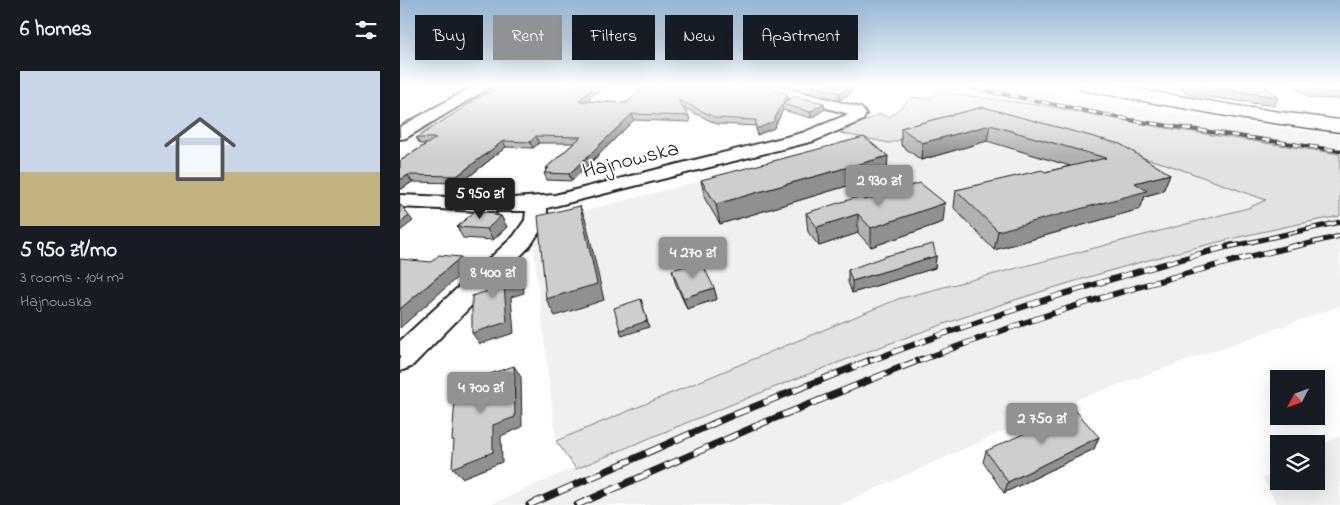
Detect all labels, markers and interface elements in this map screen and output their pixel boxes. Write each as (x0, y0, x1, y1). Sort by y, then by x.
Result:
text: 6 homes (20, 15, 92, 45)
chip: Buy (415, 15, 483, 60)
chip: Rent (493, 15, 562, 60)
chip: Filters (572, 15, 655, 60)
chip: New (665, 15, 733, 60)
chip: Apartment (743, 15, 858, 60)
icon: filters (352, 16, 380, 44)
icon: home (155, 104, 245, 194)
street label: Hajnowska (579, 133, 682, 188)
pin: 2 930 zł (827, 164, 931, 207)
text: 2 930 zł (857, 169, 901, 193)
pin: 5 950 zł (428, 178, 532, 220)
text: 5 950 zł (456, 182, 504, 206)
text: 5 950 zł/mo (20, 236, 117, 266)
pin: 4 270 zł (641, 236, 745, 279)
text: 4 270 zł (670, 241, 716, 265)
pin: 8 400 zł (441, 256, 545, 299)
text: 8 400 zł (471, 261, 515, 285)
text: 3 rooms · 104 m² (20, 266, 124, 290)
text: Hajnowska (20, 290, 92, 314)
north arrow (1270, 370, 1325, 425)
map controls (1270, 370, 1325, 490)
pin: 4 700 zł (429, 372, 533, 414)
text: 4 700 zł (458, 376, 504, 400)
pin: 2 750 zł (990, 402, 1094, 445)
text: 2 750 zł (1018, 407, 1066, 431)
button: layers (1270, 435, 1325, 490)

